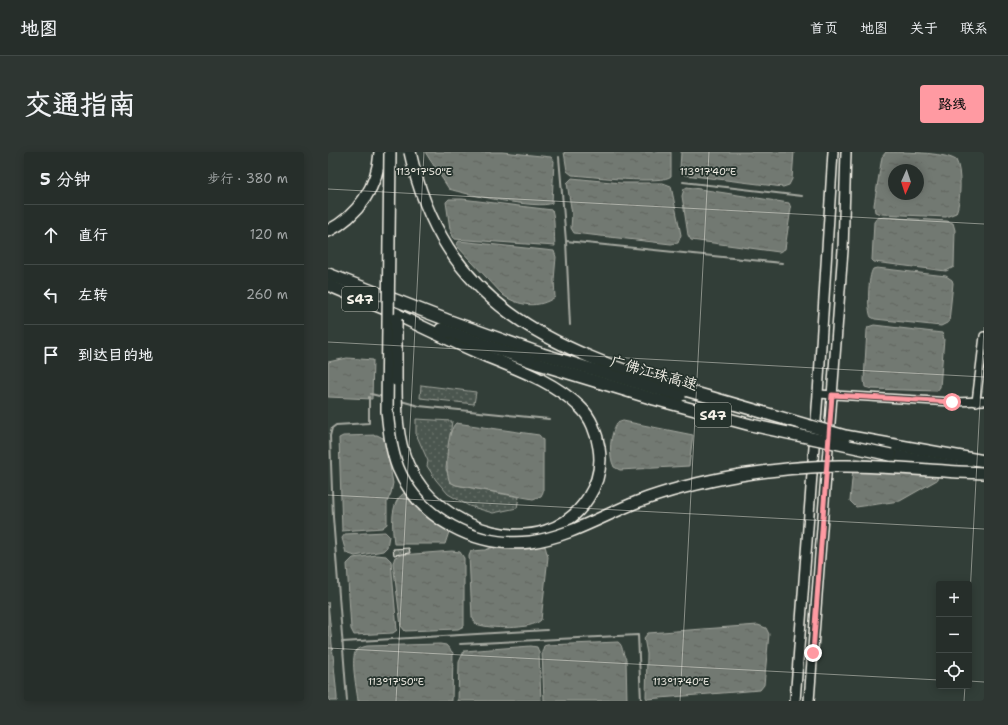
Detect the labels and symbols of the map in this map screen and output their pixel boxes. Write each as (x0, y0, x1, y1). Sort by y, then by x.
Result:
north arrow (888, 164, 924, 200)
text: 113°17'50"E (396, 165, 452, 178)
text: 113°17'40"E (680, 165, 736, 178)
road number: S47 (342, 287, 378, 311)
street label: 广佛江珠高速 (608, 351, 700, 395)
route start (943, 393, 961, 411)
road number: S47 (695, 403, 731, 427)
route end (804, 644, 822, 662)
text: 113°17'50"E (368, 675, 424, 688)
text: 113°17'40"E (653, 675, 709, 688)

